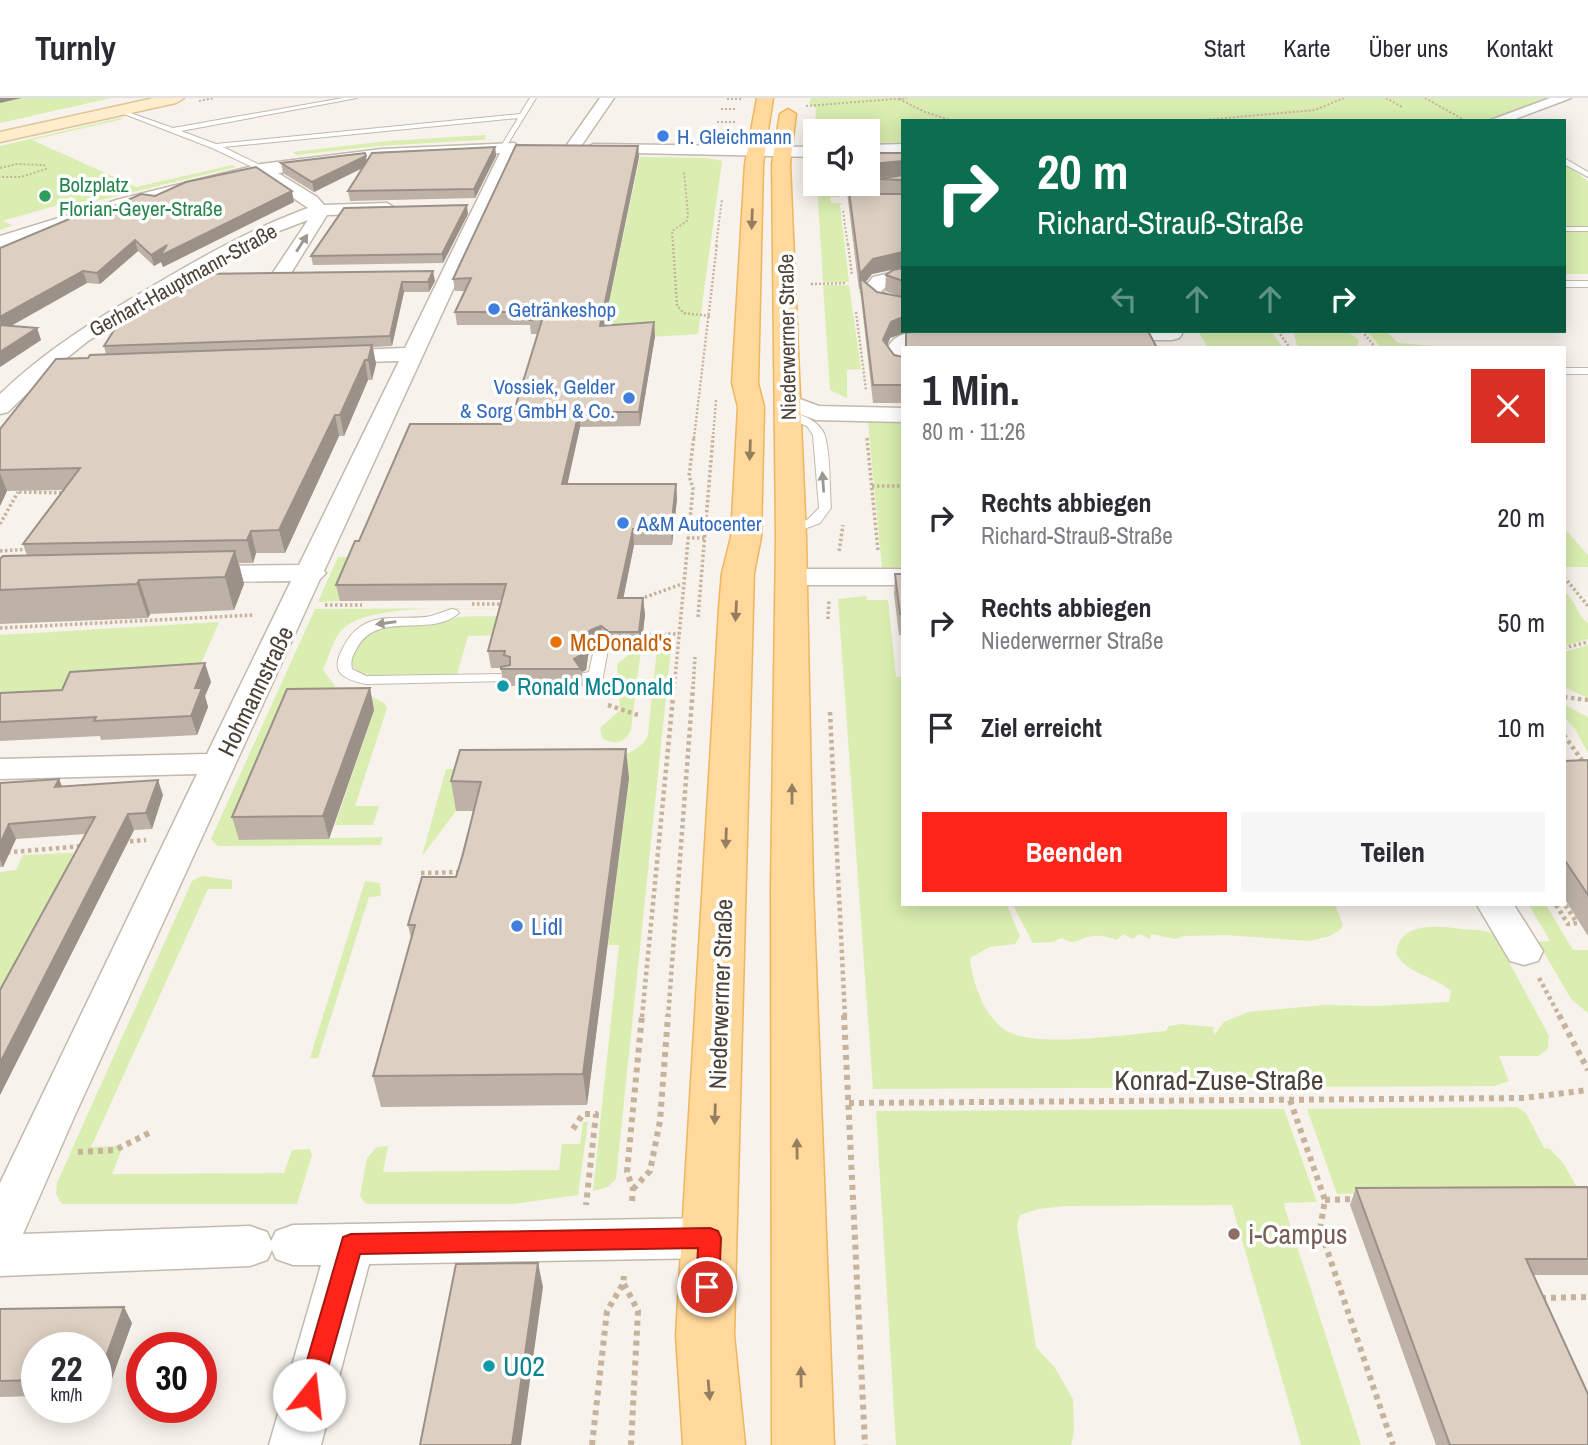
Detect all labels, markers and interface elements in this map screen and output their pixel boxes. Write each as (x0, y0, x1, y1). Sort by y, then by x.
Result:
text: Turnly (35, 26, 116, 70)
text: Start (1204, 32, 1245, 64)
text: Karte (1283, 32, 1330, 64)
text: Über uns (1368, 32, 1448, 64)
text: Kontakt (1486, 32, 1553, 64)
map controls (803, 119, 880, 196)
button: sound (803, 119, 880, 196)
place label: H. Gleichmann (677, 122, 792, 151)
marker: H. Gleichmann (655, 128, 671, 144)
text: 20 m (1037, 138, 1129, 204)
icon: right (922, 147, 1013, 238)
place label: Bolzplatz Florian-Geyer-Straße (59, 170, 223, 223)
marker: Bolzplatz Florian-Geyer-Straße (37, 188, 53, 204)
text: Richard-Strauß-Straße (1037, 201, 1304, 244)
one-way arrow (746, 208, 757, 230)
street label: Gerhart-Hauptmann-Straße (84, 216, 282, 344)
one-way arrow (295, 233, 308, 252)
street label: Niederwerrner Straße (771, 254, 803, 420)
icon: left (1105, 280, 1143, 318)
icon: ahead (1178, 280, 1216, 318)
icon: ahead (1251, 280, 1289, 318)
icon: right (1324, 280, 1362, 318)
place label: Getränkeshop (508, 295, 616, 324)
marker: Getränkeshop (486, 301, 502, 317)
text: 1 Min. (922, 362, 1020, 418)
button: close (1471, 369, 1545, 443)
place label: Vossiek, Gelder & Sorg GmbH & Co. (460, 372, 615, 425)
marker: Vossiek, Gelder & Sorg GmbH & Co. (621, 390, 637, 406)
text: 80 m · 11:26 (922, 416, 1025, 447)
one-way arrow (744, 439, 755, 461)
one-way arrow (817, 471, 828, 493)
text: Rechts abbiegen (981, 485, 1152, 520)
icon: right (922, 499, 960, 537)
text: 20 m (1498, 500, 1545, 535)
place label: A&M Autocenter (636, 509, 762, 538)
marker: A&M Autocenter (615, 515, 631, 531)
text: Richard-Strauß-Straße (981, 520, 1173, 551)
text: Rechts abbiegen (981, 590, 1152, 625)
one-way arrow (730, 600, 741, 622)
icon: right (922, 604, 960, 642)
text: 50 m (1498, 605, 1545, 640)
one-way arrow (374, 618, 396, 629)
street label: Hohmannstraße (210, 621, 300, 761)
text: Niederwerrner Straße (981, 625, 1163, 656)
place label: McDonald's (570, 626, 672, 658)
marker: McDonald's (548, 634, 564, 650)
place label: Ronald McDonald (517, 670, 673, 702)
marker: Ronald McDonald (495, 678, 511, 694)
icon: arrive (922, 709, 960, 747)
text: Ziel erreicht (981, 710, 1102, 745)
text: 10 m (1498, 710, 1545, 745)
one-way arrow (786, 782, 798, 804)
button: Beenden (922, 812, 1227, 892)
button: Teilen (1241, 812, 1545, 892)
one-way arrow (721, 827, 732, 849)
street label: Niederwerrner Straße (701, 898, 739, 1090)
place label: Lidl (531, 910, 563, 942)
marker: Lidl (509, 918, 525, 934)
street label: Konrad-Zuse-Straße (1114, 1061, 1324, 1099)
one-way arrow (709, 1104, 720, 1126)
one-way arrow (791, 1138, 803, 1160)
place label: i-Campus (1248, 1215, 1348, 1253)
marker: i-Campus (1226, 1226, 1242, 1242)
pin (677, 1257, 737, 1317)
icon: arrive (688, 1268, 726, 1306)
speed limit sign: 30 (126, 1332, 217, 1423)
text: 22 (51, 1345, 82, 1392)
place label: U02 (503, 1347, 545, 1385)
position arrow (272, 1358, 346, 1432)
marker: U02 (481, 1358, 497, 1374)
one-way arrow (795, 1366, 807, 1388)
one-way arrow (704, 1379, 715, 1401)
text: km/h (51, 1382, 83, 1407)

